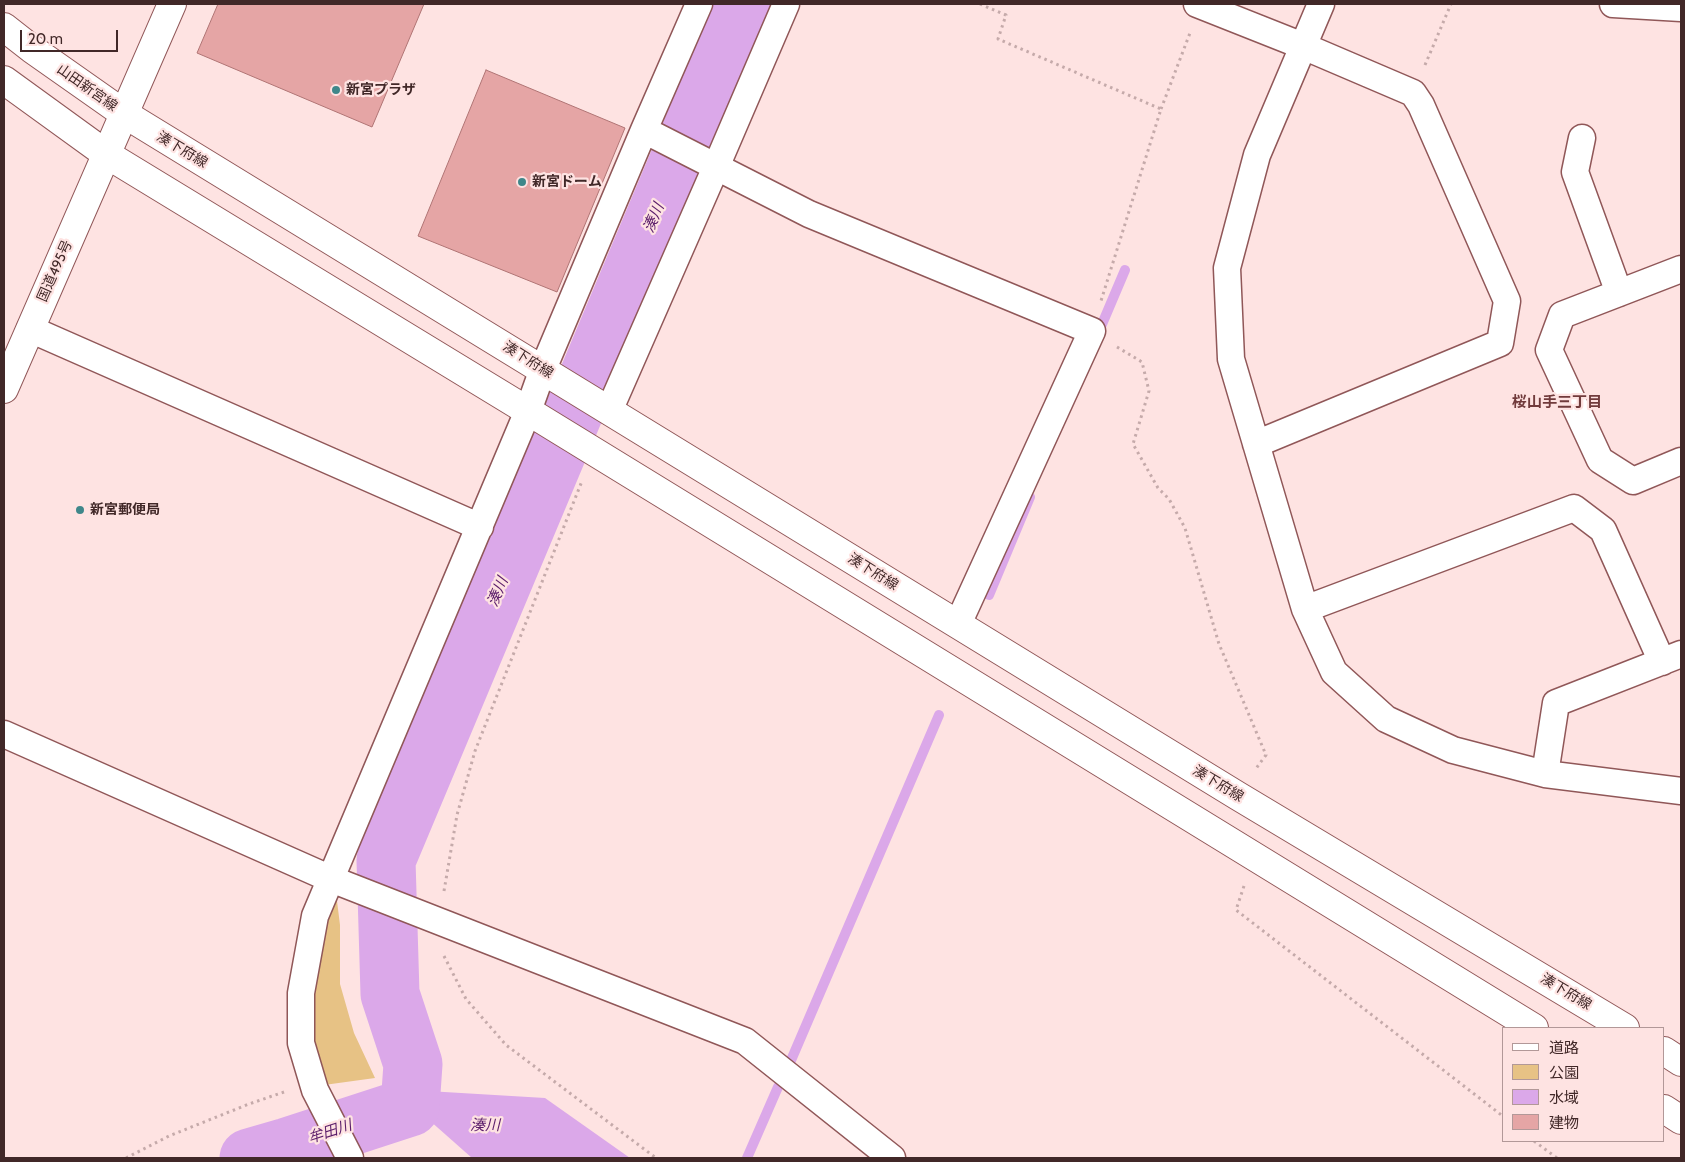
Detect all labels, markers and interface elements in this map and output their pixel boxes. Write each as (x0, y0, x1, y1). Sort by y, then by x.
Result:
scale bar (22, 20, 120, 52)
text: 20 m (28, 30, 63, 48)
street label: 山田新宮線 (54, 61, 120, 115)
place label: 新宮プラザ (346, 82, 416, 98)
marker: 新宮プラザ (330, 84, 342, 96)
street label: 湊下府線 (154, 128, 210, 172)
place label: 新宮ドーム (532, 174, 602, 190)
marker: 新宮ドーム (516, 176, 528, 188)
water label: 湊川 (640, 201, 668, 235)
street label: 国道495号 (34, 238, 76, 304)
street label: 湊下府線 (500, 338, 556, 382)
district label: 桜山手三丁目 (1512, 394, 1602, 412)
place label: 新宮郵便局 (90, 502, 160, 518)
marker: 新宮郵便局 (74, 504, 86, 516)
street label: 湊下府線 (845, 550, 901, 594)
water label: 湊川 (484, 575, 512, 609)
street label: 湊下府線 (1190, 762, 1246, 806)
street label: 湊下府線 (1538, 970, 1594, 1014)
legend (1502, 1027, 1665, 1142)
text: 道路 (1549, 1039, 1579, 1057)
text: 公園 (1549, 1064, 1579, 1082)
text: 水域 (1549, 1089, 1579, 1107)
text: 建物 (1549, 1114, 1579, 1132)
water label: 牟田川 (306, 1116, 354, 1148)
water label: 湊川 (470, 1117, 500, 1135)

